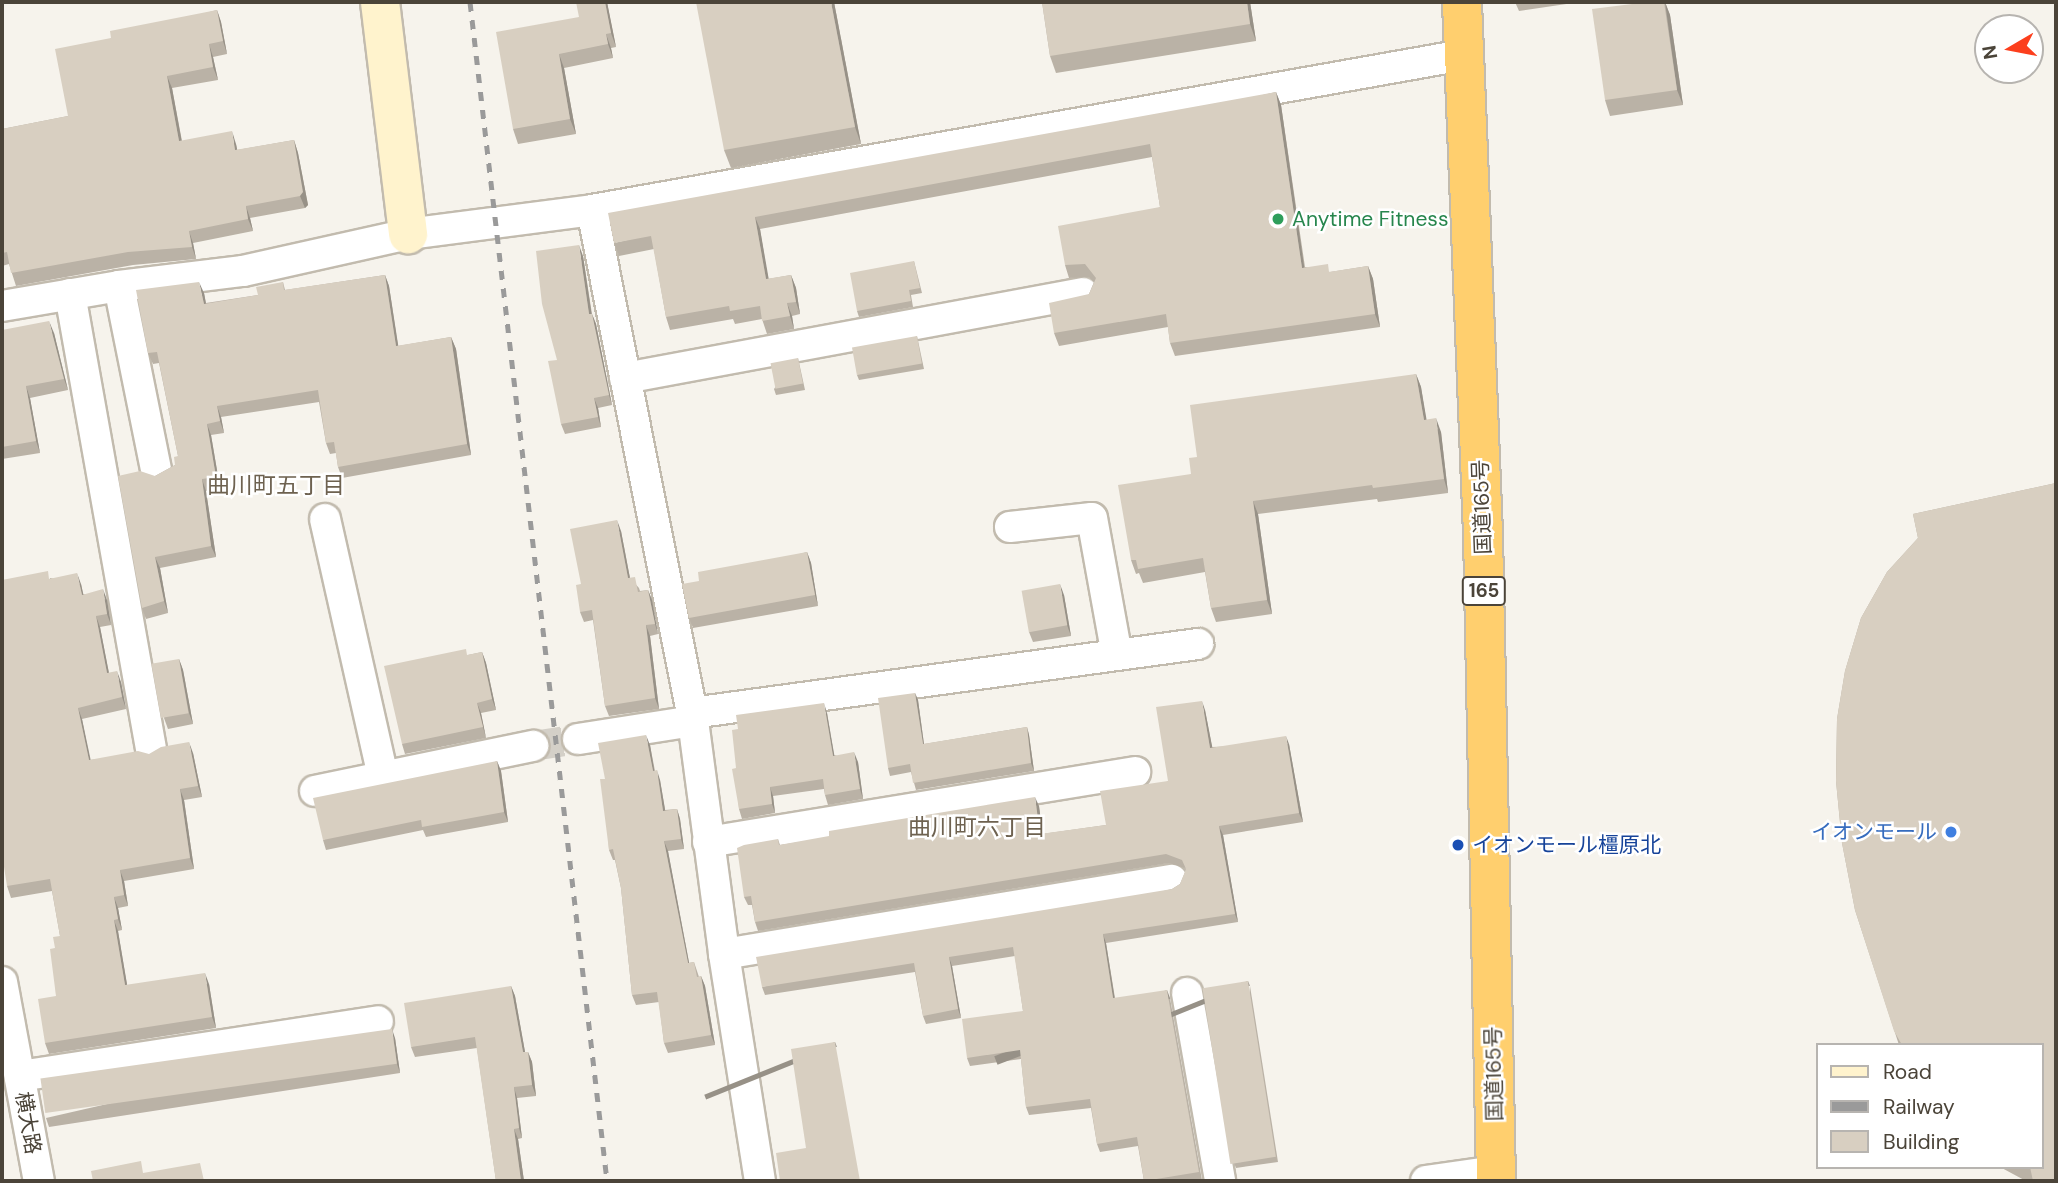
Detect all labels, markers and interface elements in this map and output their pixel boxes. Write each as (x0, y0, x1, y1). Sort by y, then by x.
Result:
north arrow (1974, 14, 2044, 84)
text: N (1976, 43, 2003, 61)
place label: Anytime Fitness (1292, 206, 1448, 232)
marker: Anytime Fitness (1270, 211, 1286, 227)
street label: 国道165号 (1468, 459, 1496, 555)
district label: 曲川町五丁目 (207, 471, 345, 499)
road number: 165 (1461, 576, 1507, 606)
district label: 曲川町六丁目 (908, 813, 1046, 841)
place label: イオンモール (1811, 819, 1937, 845)
marker: イオンモール (1943, 824, 1959, 840)
place label: イオンモール橿原北 (1472, 832, 1661, 858)
marker: イオンモール橿原北 (1450, 837, 1466, 853)
street label: 国道165号 (1481, 1026, 1507, 1122)
legend (1816, 1043, 2044, 1169)
text: Road (1883, 1058, 1932, 1086)
street label: 横大路 (10, 1090, 46, 1156)
text: Railway (1883, 1093, 1955, 1121)
text: Building (1883, 1128, 1959, 1156)

